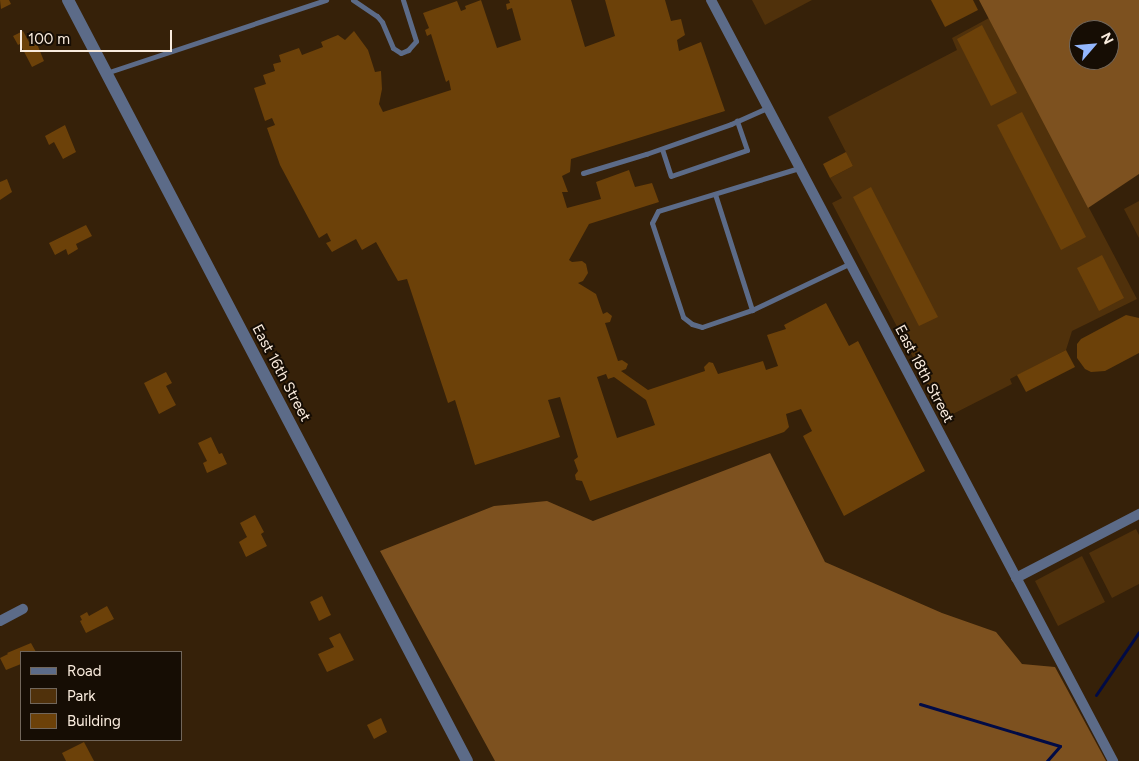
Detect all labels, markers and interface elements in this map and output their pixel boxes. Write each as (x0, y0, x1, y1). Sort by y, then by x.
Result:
scale bar (22, 20, 175, 52)
north arrow (1069, 20, 1119, 70)
text: 100 m (28, 30, 70, 48)
text: N (1097, 30, 1117, 47)
street label: East 16th Street (248, 321, 314, 425)
street label: East 18th Street (891, 322, 957, 426)
legend (20, 651, 182, 741)
text: Road (67, 662, 102, 680)
text: Park (67, 687, 96, 705)
text: Building (67, 712, 121, 730)

